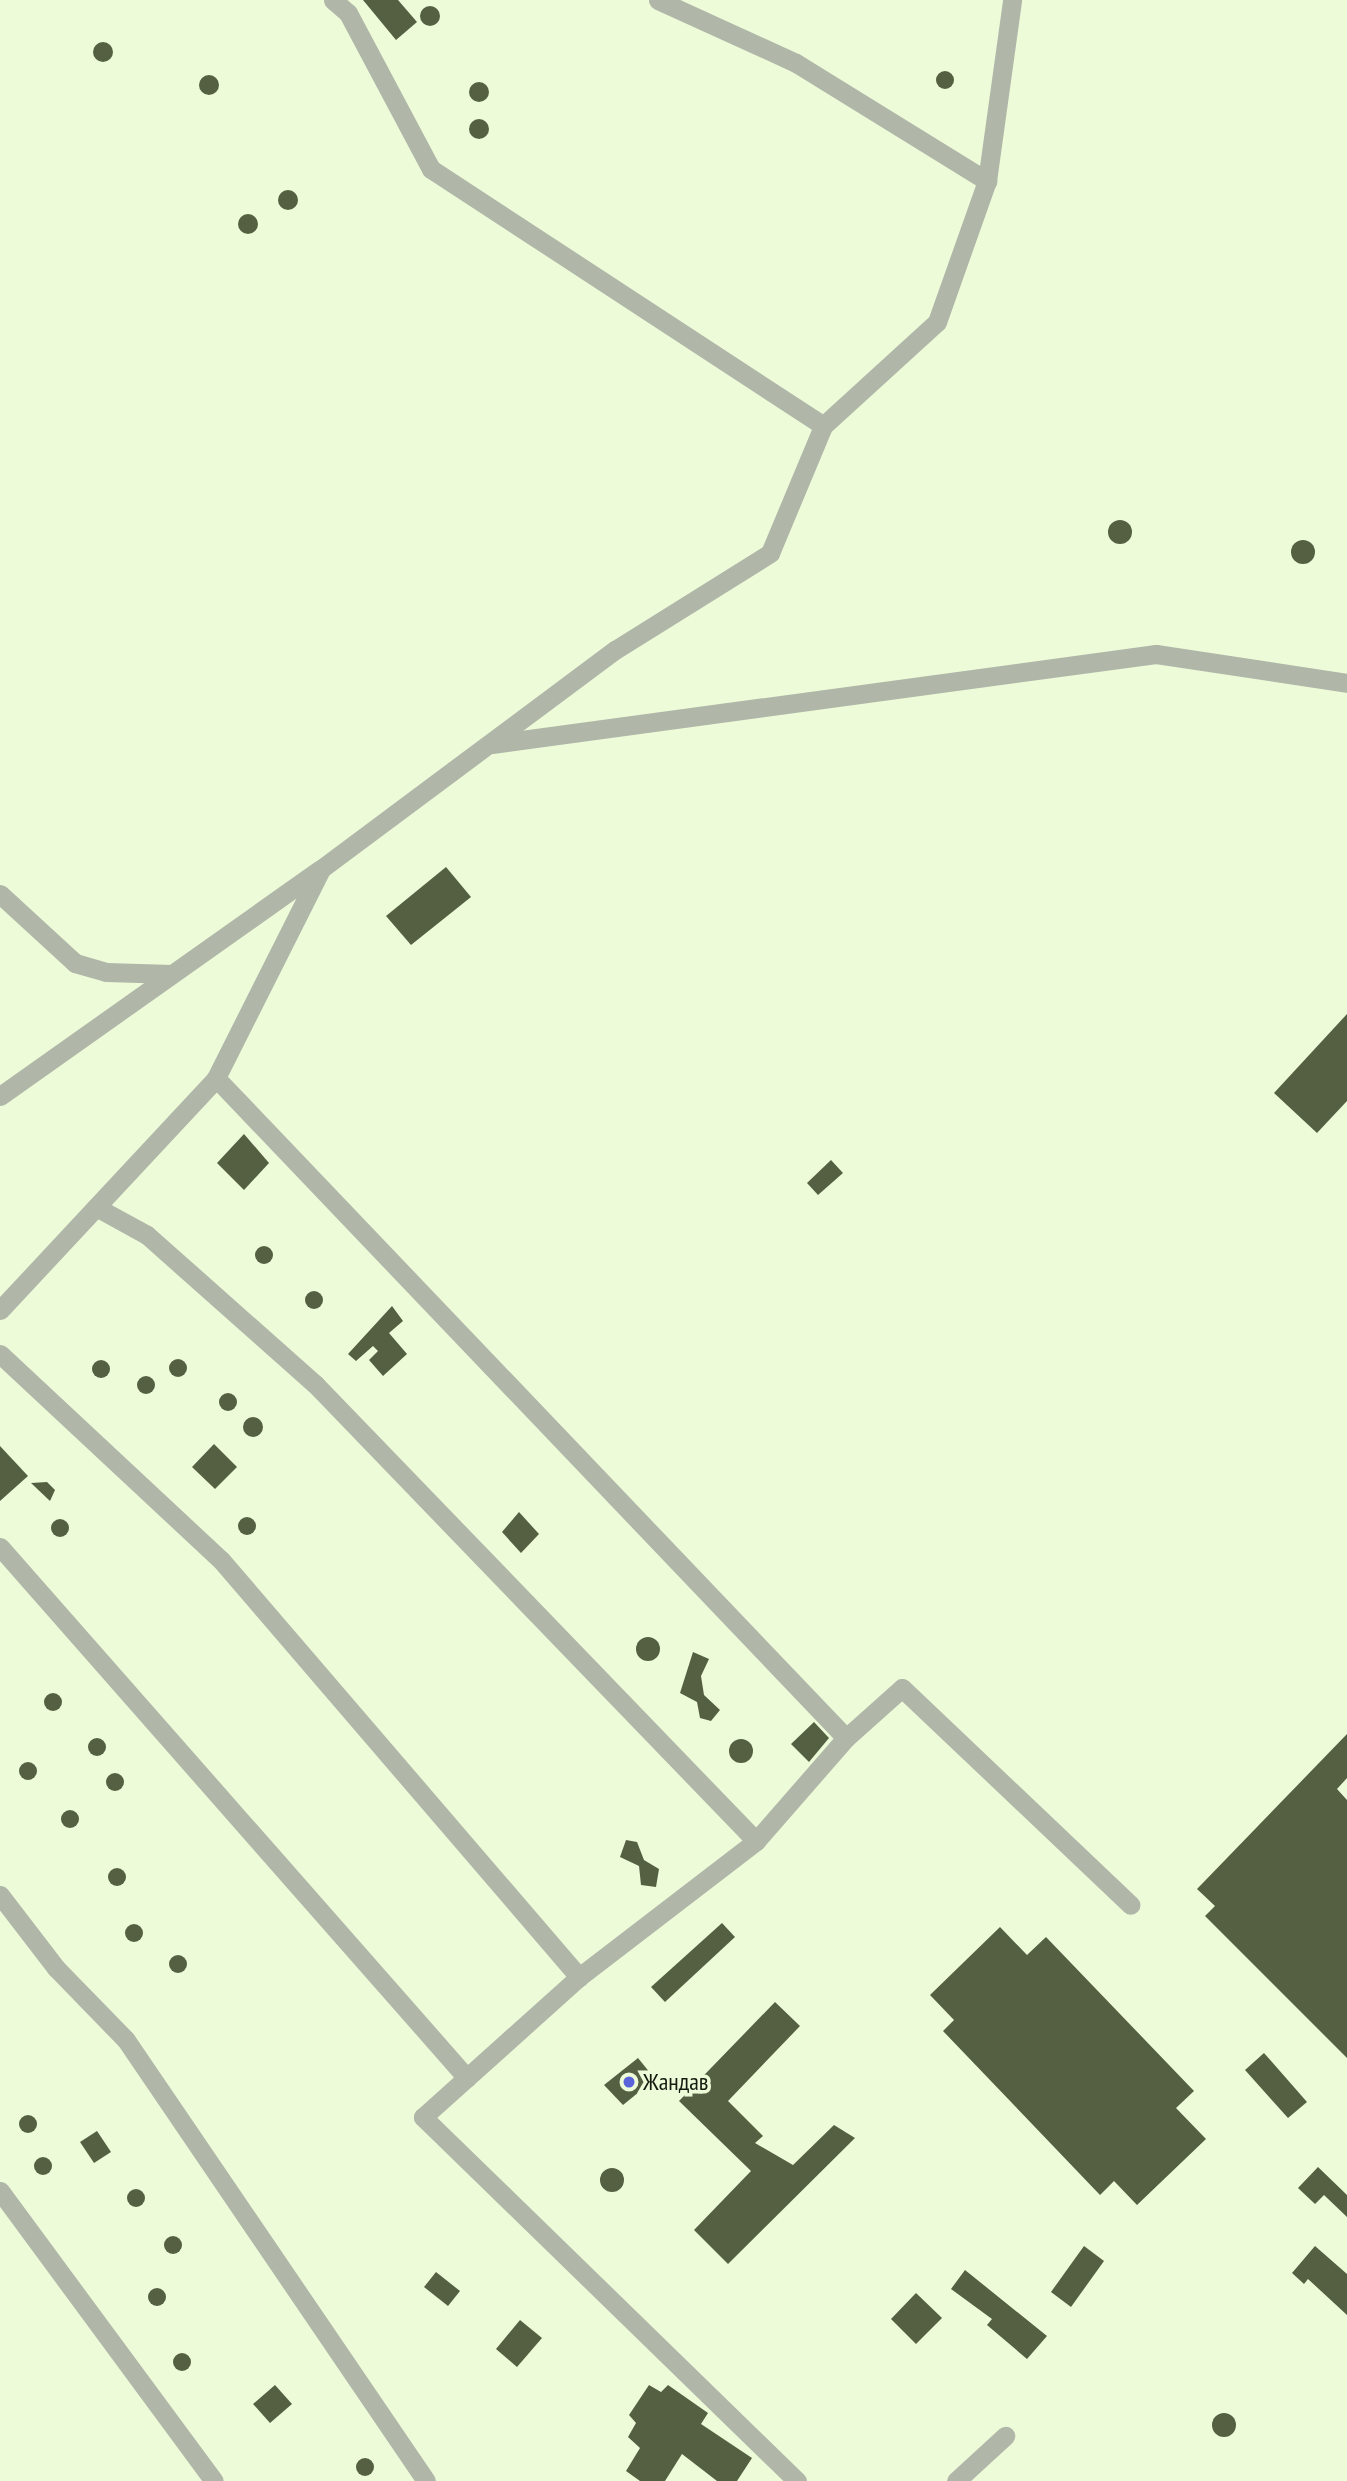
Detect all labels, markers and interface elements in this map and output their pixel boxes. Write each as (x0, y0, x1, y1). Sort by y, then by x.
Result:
place label: Жандав (643, 2068, 709, 2096)
marker: Жандав (621, 2074, 637, 2090)

